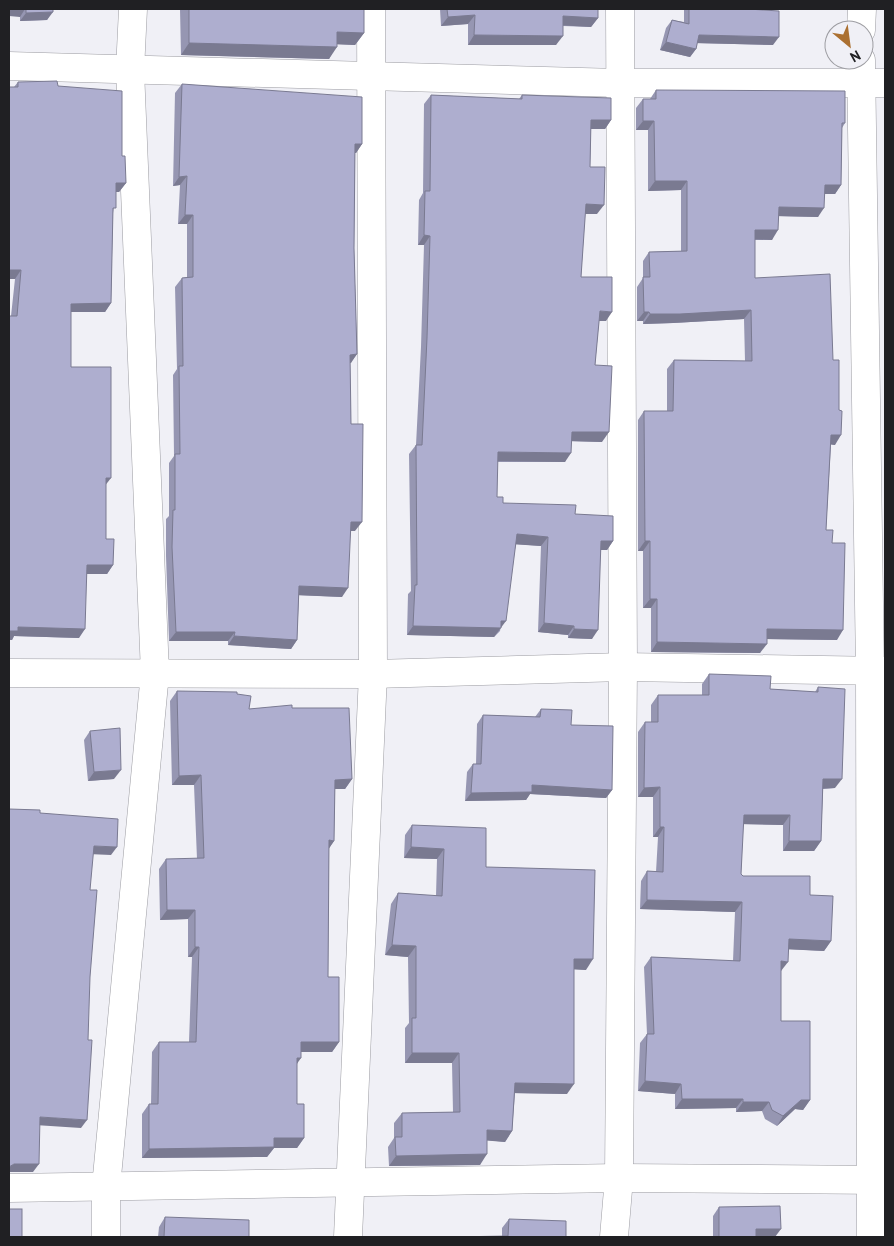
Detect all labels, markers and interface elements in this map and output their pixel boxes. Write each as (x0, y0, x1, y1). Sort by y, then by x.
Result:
north arrow (824, 20, 874, 70)
text: N (847, 46, 864, 66)

